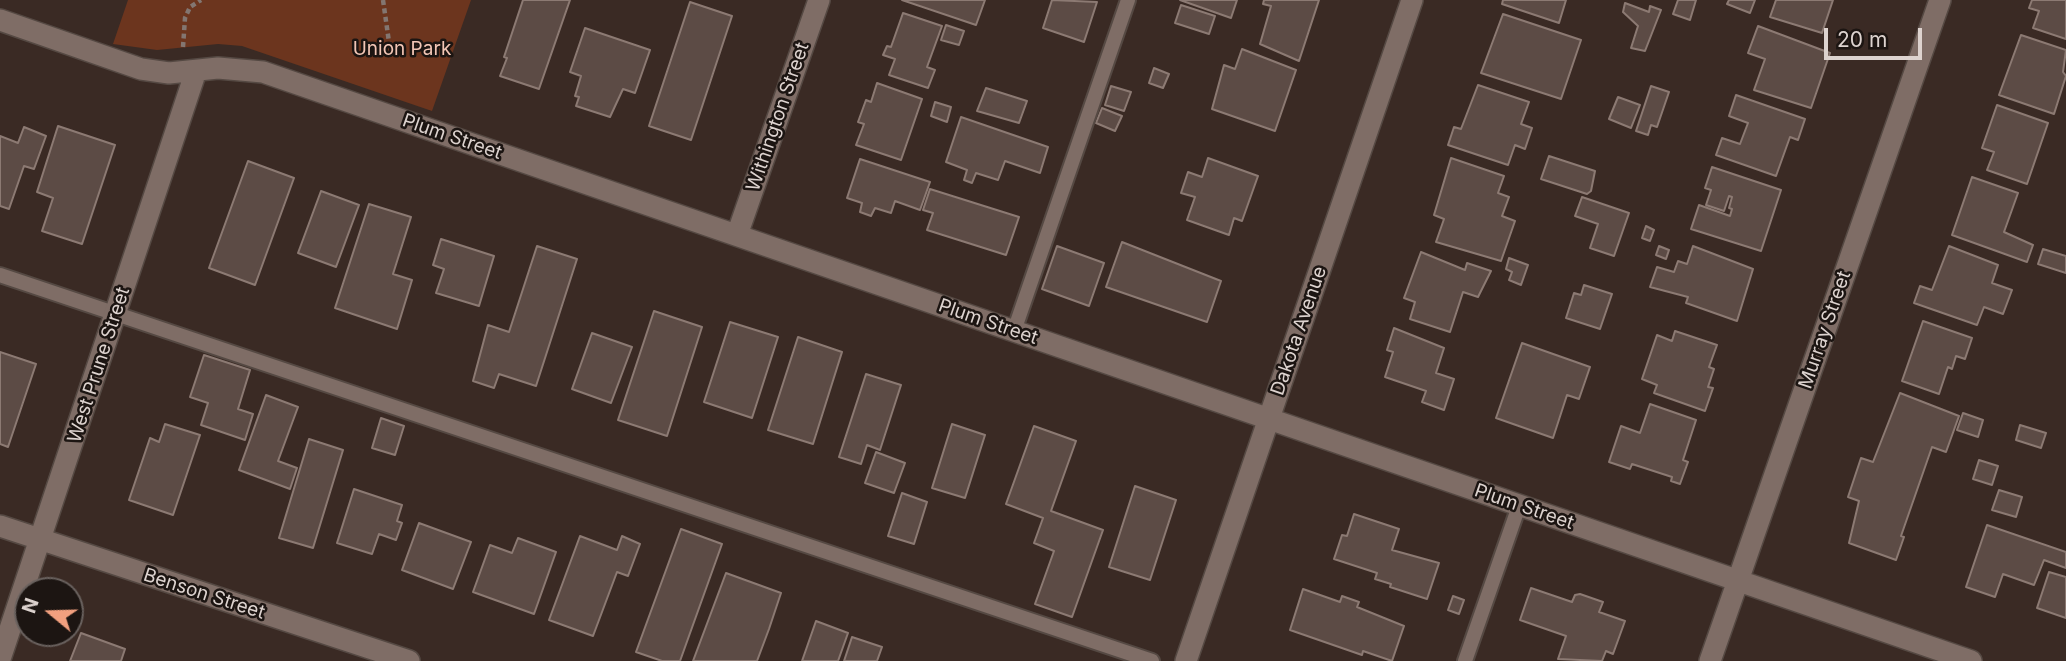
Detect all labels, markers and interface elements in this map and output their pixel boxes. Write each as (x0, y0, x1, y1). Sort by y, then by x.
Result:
scale bar (1828, 14, 1926, 58)
text: 20 m (1837, 27, 1887, 52)
park label: Union Park (353, 38, 451, 60)
street label: Withington Street (742, 40, 814, 194)
street label: Plum Street (399, 109, 505, 165)
street label: Dakota Avenue (1266, 264, 1332, 398)
street label: Murray Street (1794, 268, 1856, 392)
street label: West Prune Street (63, 284, 135, 446)
street label: Plum Street (935, 294, 1041, 350)
street label: Plum Street (1471, 479, 1577, 535)
street label: Benson Street (140, 564, 268, 624)
north arrow (14, 577, 84, 647)
text: N (17, 595, 44, 616)

